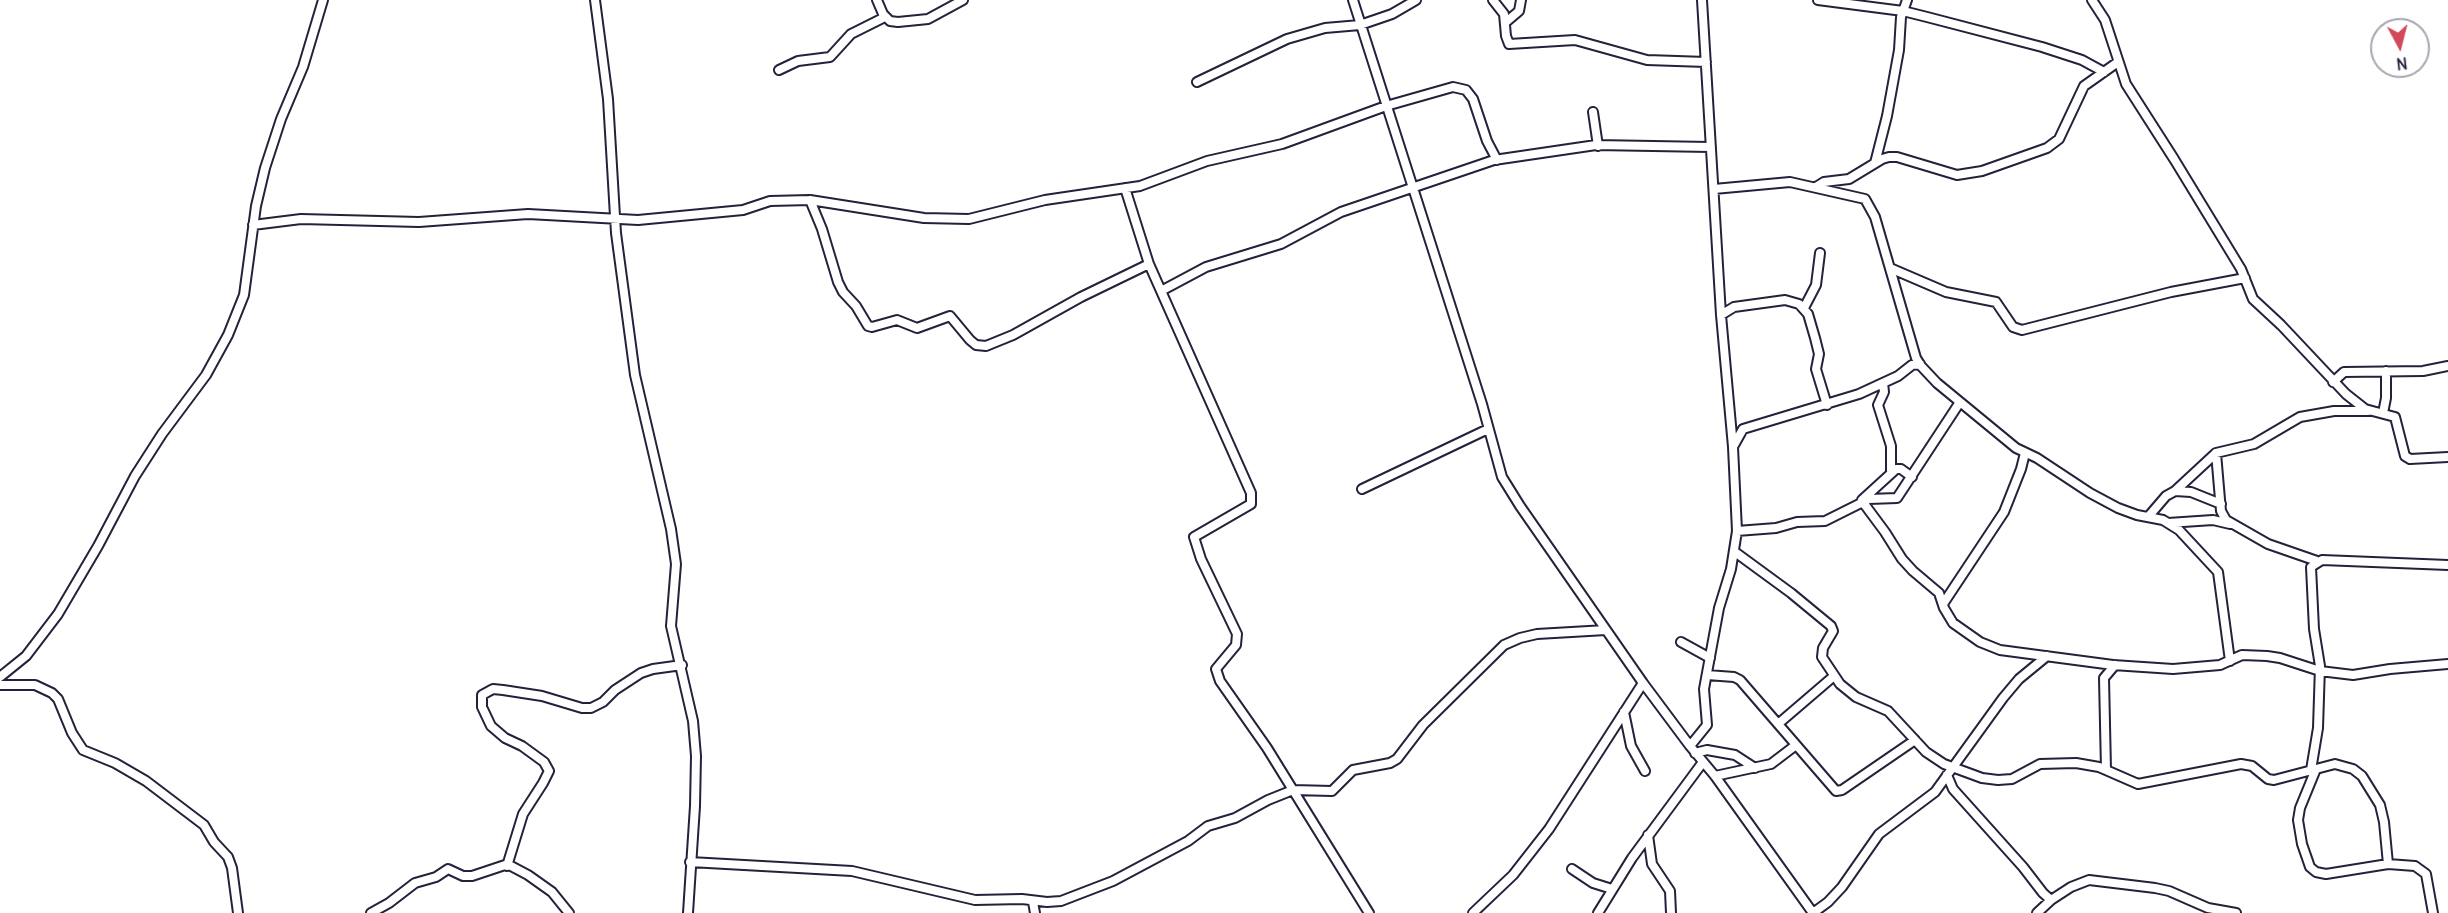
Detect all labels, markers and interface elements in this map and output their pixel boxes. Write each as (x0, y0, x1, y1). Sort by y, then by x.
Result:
north arrow (2370, 18, 2430, 78)
text: N (2395, 53, 2409, 74)

